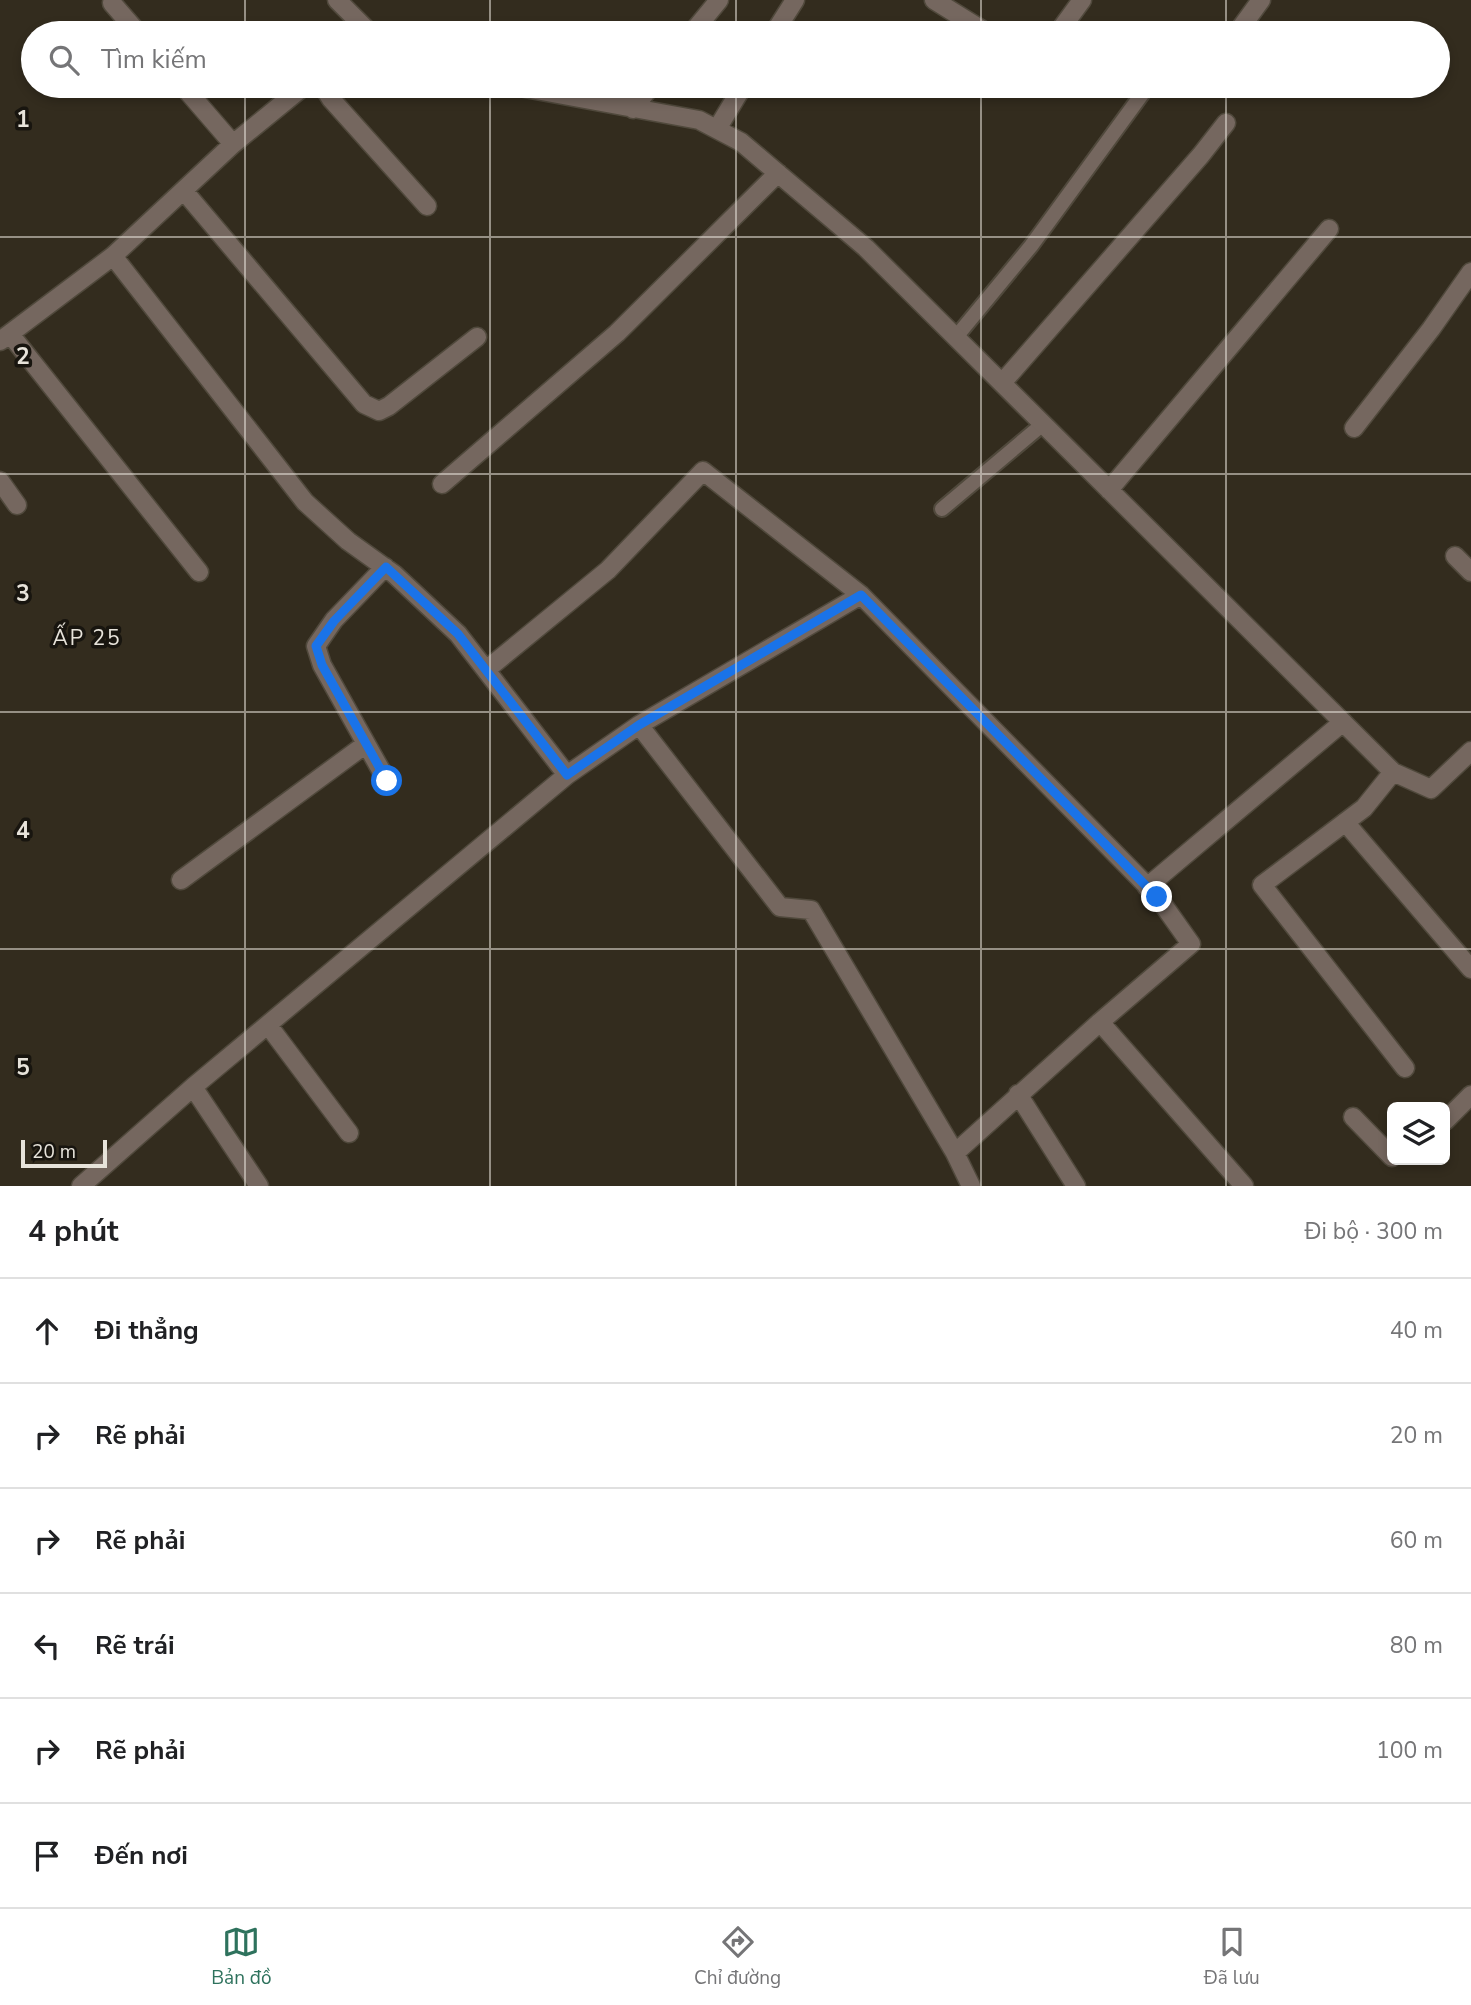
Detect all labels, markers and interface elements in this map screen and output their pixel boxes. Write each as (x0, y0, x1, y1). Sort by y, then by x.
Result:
search box (21, 21, 1450, 98)
icon: search (45, 41, 83, 79)
text: Tìm kiếm (101, 42, 207, 77)
text: 1 (16, 104, 30, 135)
text: 2 (16, 341, 30, 372)
text: 3 (16, 578, 30, 609)
district label: ẤP 25 (52, 622, 122, 652)
route start (371, 765, 402, 796)
text: 4 (16, 815, 30, 846)
route end (1141, 881, 1172, 912)
text: 5 (16, 1052, 30, 1083)
map controls (1387, 1102, 1450, 1165)
button: layers (1387, 1102, 1450, 1165)
scale bar (21, 1137, 107, 1169)
text: 20 m (32, 1139, 76, 1165)
text: 4 phút (28, 1211, 119, 1252)
text: Đi bộ · 300 m (1304, 1216, 1443, 1247)
icon: ahead (28, 1312, 66, 1350)
text: Đi thẳng (95, 1313, 199, 1348)
text: 40 m (1390, 1315, 1443, 1346)
icon: right (28, 1417, 66, 1455)
text: Rẽ phải (95, 1418, 185, 1453)
text: 20 m (1390, 1420, 1443, 1451)
icon: right (28, 1522, 66, 1560)
text: Rẽ phải (95, 1523, 185, 1558)
text: 60 m (1390, 1525, 1443, 1556)
icon: left (28, 1627, 66, 1665)
text: Rẽ trái (95, 1628, 175, 1663)
text: 80 m (1390, 1630, 1443, 1661)
icon: right (28, 1732, 66, 1770)
text: Rẽ phải (95, 1733, 185, 1768)
text: 100 m (1376, 1735, 1443, 1766)
icon: arrive (28, 1837, 66, 1875)
text: Đến nơi (95, 1838, 188, 1873)
tab: Bản đồ (211, 1923, 272, 1991)
tab: Chỉ đường (694, 1923, 781, 1991)
tab: Đã lưu (1204, 1923, 1260, 1991)

